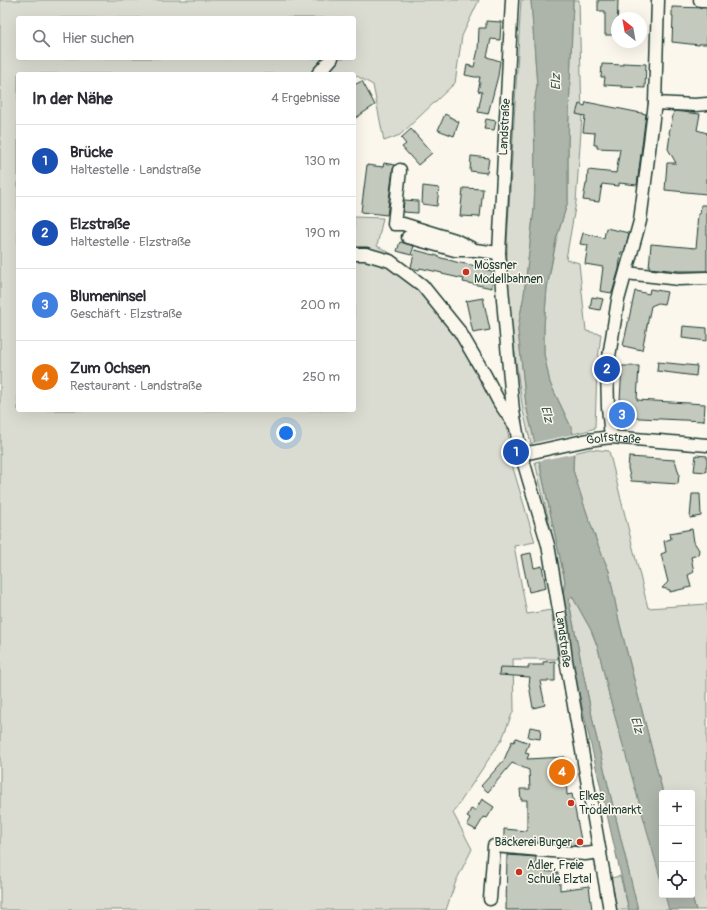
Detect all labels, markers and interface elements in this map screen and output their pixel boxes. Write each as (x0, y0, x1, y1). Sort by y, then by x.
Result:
north arrow (611, 12, 647, 48)
search box (16, 16, 356, 60)
icon: search (30, 27, 52, 49)
text: Hier suchen (62, 29, 134, 48)
water label: Elz (548, 71, 564, 90)
text: In der Nähe (32, 88, 113, 109)
text: 4 Ergebnisse (271, 90, 340, 106)
street label: Landstraße (496, 98, 514, 156)
text: Brücke (70, 143, 113, 162)
text: 1 (42, 153, 48, 169)
text: 130 m (304, 153, 340, 169)
text: Haltestelle · Landstraße (70, 162, 201, 178)
text: Elzstraße (70, 215, 130, 234)
text: 2 (41, 225, 49, 241)
text: 190 m (305, 225, 340, 241)
text: Haltestelle · Elzstraße (70, 234, 191, 250)
place label: Mössner Modellbahnen (474, 258, 543, 287)
marker: Mössner Modellbahnen (461, 267, 471, 277)
text: Blumeninsel (70, 287, 146, 306)
text: 3 (41, 297, 49, 313)
text: 200 m (301, 297, 340, 313)
text: Geschäft · Elzstraße (70, 306, 182, 322)
pin: 2 (594, 354, 620, 384)
text: Zum Ochsen (70, 359, 150, 378)
text: 4 (41, 369, 49, 385)
text: 250 m (302, 369, 340, 385)
text: Restaurant · Landstraße (70, 378, 202, 394)
pin: 3 (609, 400, 635, 430)
water label: Elz (537, 404, 557, 426)
your location (276, 423, 296, 443)
street label: Golfstraße (585, 429, 641, 448)
pin: 1 (503, 437, 529, 467)
street label: Landstraße (552, 610, 575, 669)
water label: Elz (627, 715, 648, 737)
pin: 4 (549, 757, 575, 787)
place label: Elkes Trödelmarkt (579, 789, 641, 818)
map controls (659, 790, 695, 898)
button: + (659, 790, 695, 826)
marker: Elkes Trödelmarkt (566, 798, 576, 808)
button: − (659, 826, 695, 862)
place label: Bäckerei Burger (494, 835, 573, 850)
marker: Bäckerei Burger (575, 837, 585, 847)
place label: Adler, Freie Schule Elztal (527, 858, 592, 887)
button: locate (659, 862, 695, 898)
marker: Adler, Freie Schule Elztal (514, 867, 524, 877)

